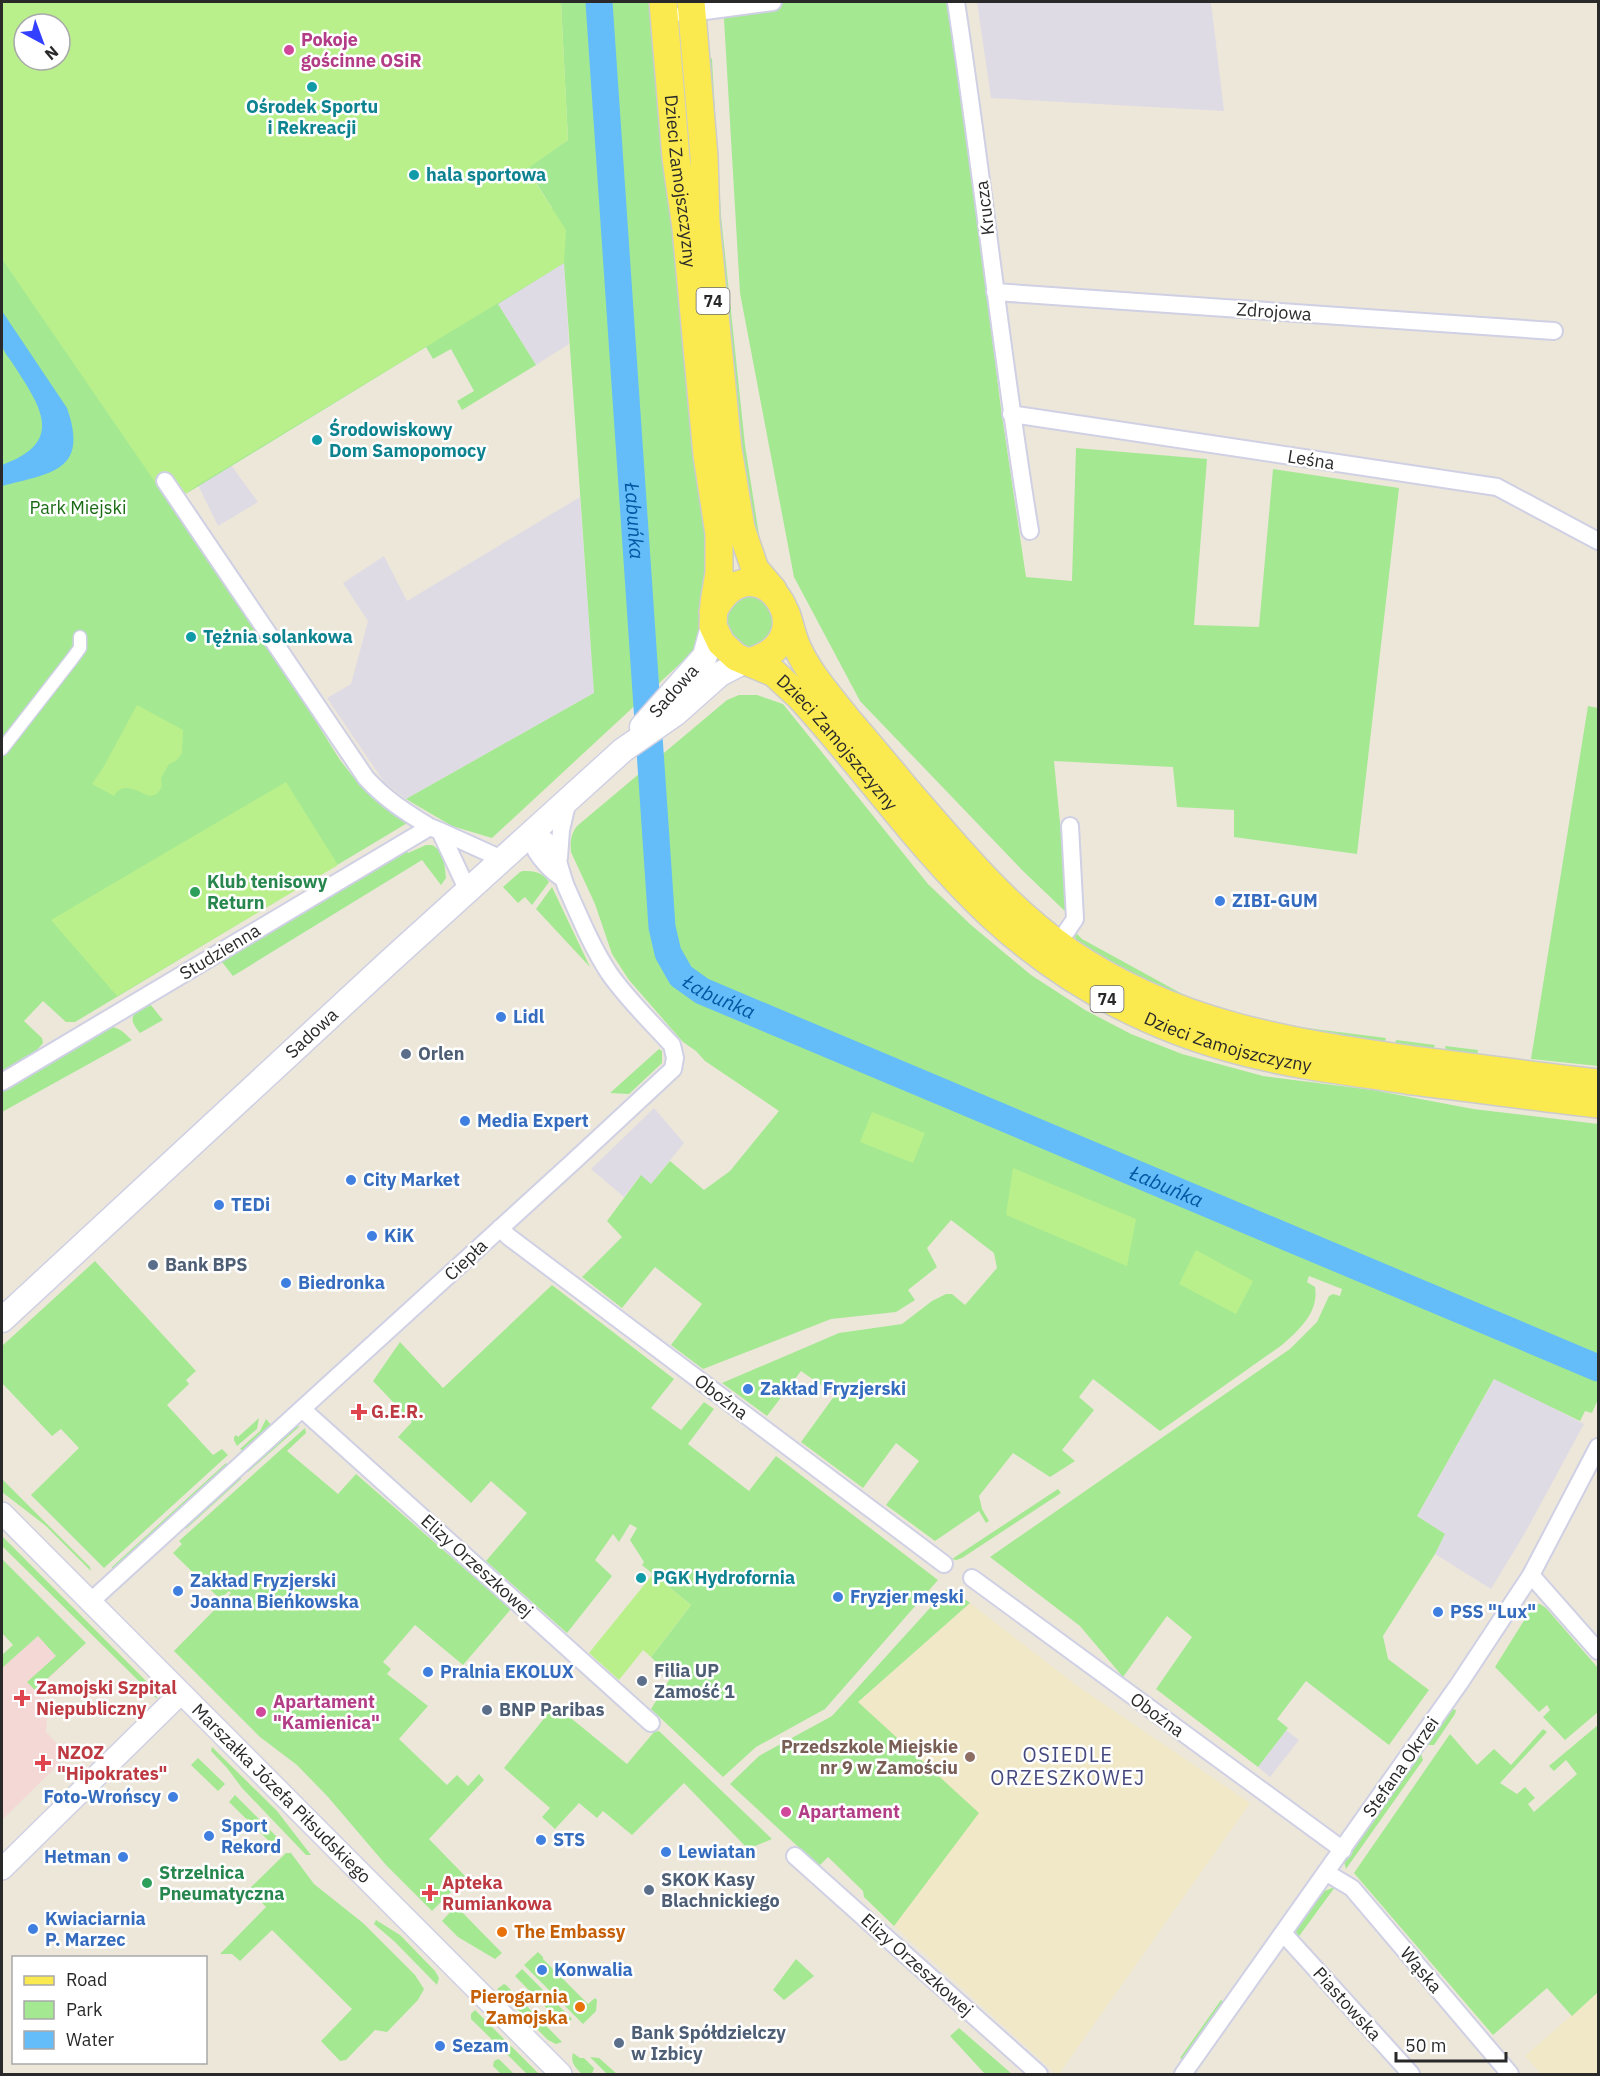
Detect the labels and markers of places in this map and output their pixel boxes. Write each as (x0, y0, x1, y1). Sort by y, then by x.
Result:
place label: Pokoje gościnne OSiR (301, 28, 422, 72)
marker: Pokoje gościnne OSiR (282, 43, 296, 57)
marker: Ośrodek Sportu i Rekreacji (305, 80, 319, 94)
place label: Ośrodek Sportu i Rekreacji (246, 95, 378, 139)
place label: hala sportowa (426, 163, 546, 186)
marker: hala sportowa (407, 168, 421, 182)
place label: Środowiskowy Dom Samopomocy (329, 418, 486, 462)
marker: Środowiskowy Dom Samopomocy (310, 433, 324, 447)
place label: Tężnia solankowa (203, 625, 353, 648)
marker: Tężnia solankowa (184, 630, 198, 644)
place label: Klub tenisowy Return (207, 870, 328, 914)
marker: Klub tenisowy Return (188, 885, 202, 899)
place label: ZIBI-GUM (1232, 889, 1318, 912)
marker: ZIBI-GUM (1213, 894, 1227, 908)
place label: Lidl (513, 1005, 545, 1028)
marker: Lidl (494, 1010, 508, 1024)
place label: Orlen (418, 1042, 464, 1065)
marker: Orlen (399, 1047, 413, 1061)
place label: Media Expert (477, 1109, 589, 1132)
marker: Media Expert (458, 1114, 472, 1128)
place label: City Market (363, 1168, 460, 1191)
marker: City Market (344, 1173, 358, 1187)
place label: TEDi (231, 1193, 270, 1216)
marker: TEDi (212, 1198, 226, 1212)
place label: KiK (384, 1224, 415, 1247)
marker: KiK (365, 1229, 379, 1243)
place label: Bank BPS (165, 1253, 247, 1276)
marker: Bank BPS (146, 1258, 160, 1272)
place label: Biedronka (298, 1271, 385, 1294)
marker: Biedronka (279, 1276, 293, 1290)
place label: Zakład Fryzjerski (760, 1377, 906, 1400)
marker: Zakład Fryzjerski (741, 1382, 755, 1396)
place label: G.E.R. (371, 1400, 424, 1423)
marker: G.E.R. (352, 1405, 366, 1419)
place label: PGK Hydrofornia (653, 1566, 795, 1589)
place label: Zakład Fryzjerski Joanna Bieńkowska (190, 1569, 359, 1613)
marker: PGK Hydrofornia (634, 1571, 648, 1585)
marker: Zakład Fryzjerski Joanna Bieńkowska (171, 1584, 185, 1598)
place label: Fryzjer męski (850, 1585, 964, 1608)
marker: Fryzjer męski (831, 1590, 845, 1604)
place label: PSS "Lux" (1450, 1600, 1536, 1623)
marker: PSS "Lux" (1431, 1605, 1445, 1619)
place label: Filia UP Zamość 1 (654, 1659, 735, 1703)
place label: Pralnia EKOLUX (440, 1660, 574, 1683)
marker: Pralnia EKOLUX (421, 1665, 435, 1679)
marker: Filia UP Zamość 1 (635, 1674, 649, 1688)
place label: Zamojski Szpital Niepubliczny (36, 1676, 177, 1720)
marker: Zamojski Szpital Niepubliczny (13, 1689, 31, 1707)
place label: Apartament "Kamienica" (273, 1690, 380, 1734)
place label: BNP Paribas (499, 1698, 605, 1721)
marker: BNP Paribas (480, 1703, 494, 1717)
marker: Apartament "Kamienica" (254, 1705, 268, 1719)
place label: Przedszkole Miejskie nr 9 w Zamościu (781, 1735, 958, 1779)
place label: NZOZ "Hipokrates" (57, 1741, 167, 1785)
marker: Przedszkole Miejskie nr 9 w Zamościu (963, 1750, 977, 1764)
marker: NZOZ "Hipokrates" (34, 1754, 52, 1772)
place label: Foto-Wrońscy (43, 1785, 161, 1808)
marker: Foto-Wrońscy (166, 1790, 180, 1804)
place label: Apartament (798, 1800, 900, 1823)
marker: Apartament (779, 1805, 793, 1819)
place label: Sport Rekord (221, 1814, 281, 1858)
place label: STS (553, 1828, 585, 1851)
marker: Sport Rekord (202, 1829, 216, 1843)
marker: STS (534, 1833, 548, 1847)
place label: Lewiatan (678, 1840, 756, 1863)
place label: Hetman (44, 1845, 111, 1868)
marker: Lewiatan (659, 1845, 673, 1859)
marker: Hetman (116, 1850, 130, 1864)
place label: Strzelnica Pneumatyczna (159, 1861, 284, 1905)
place label: SKOK Kasy Blachnickiego (661, 1868, 780, 1912)
place label: Apteka Rumiankowa (442, 1871, 552, 1915)
marker: Strzelnica Pneumatyczna (140, 1876, 154, 1890)
marker: SKOK Kasy Blachnickiego (642, 1883, 656, 1897)
marker: Apteka Rumiankowa (423, 1886, 437, 1900)
place label: Kwiaciarnia P. Marzec (45, 1907, 146, 1951)
place label: The Embassy (514, 1920, 626, 1943)
marker: Kwiaciarnia P. Marzec (26, 1922, 40, 1936)
marker: The Embassy (495, 1925, 509, 1939)
place label: Konwalia (554, 1958, 633, 1981)
marker: Konwalia (535, 1963, 549, 1977)
place label: Pierogarnia Zamojska (470, 1985, 568, 2029)
marker: Pierogarnia Zamojska (573, 2000, 587, 2014)
place label: Bank Spółdzielczy w Izbicy (631, 2021, 786, 2065)
place label: Sezam (452, 2034, 509, 2057)
marker: Bank Spółdzielczy w Izbicy (612, 2036, 626, 2050)
marker: Sezam (433, 2039, 447, 2053)

